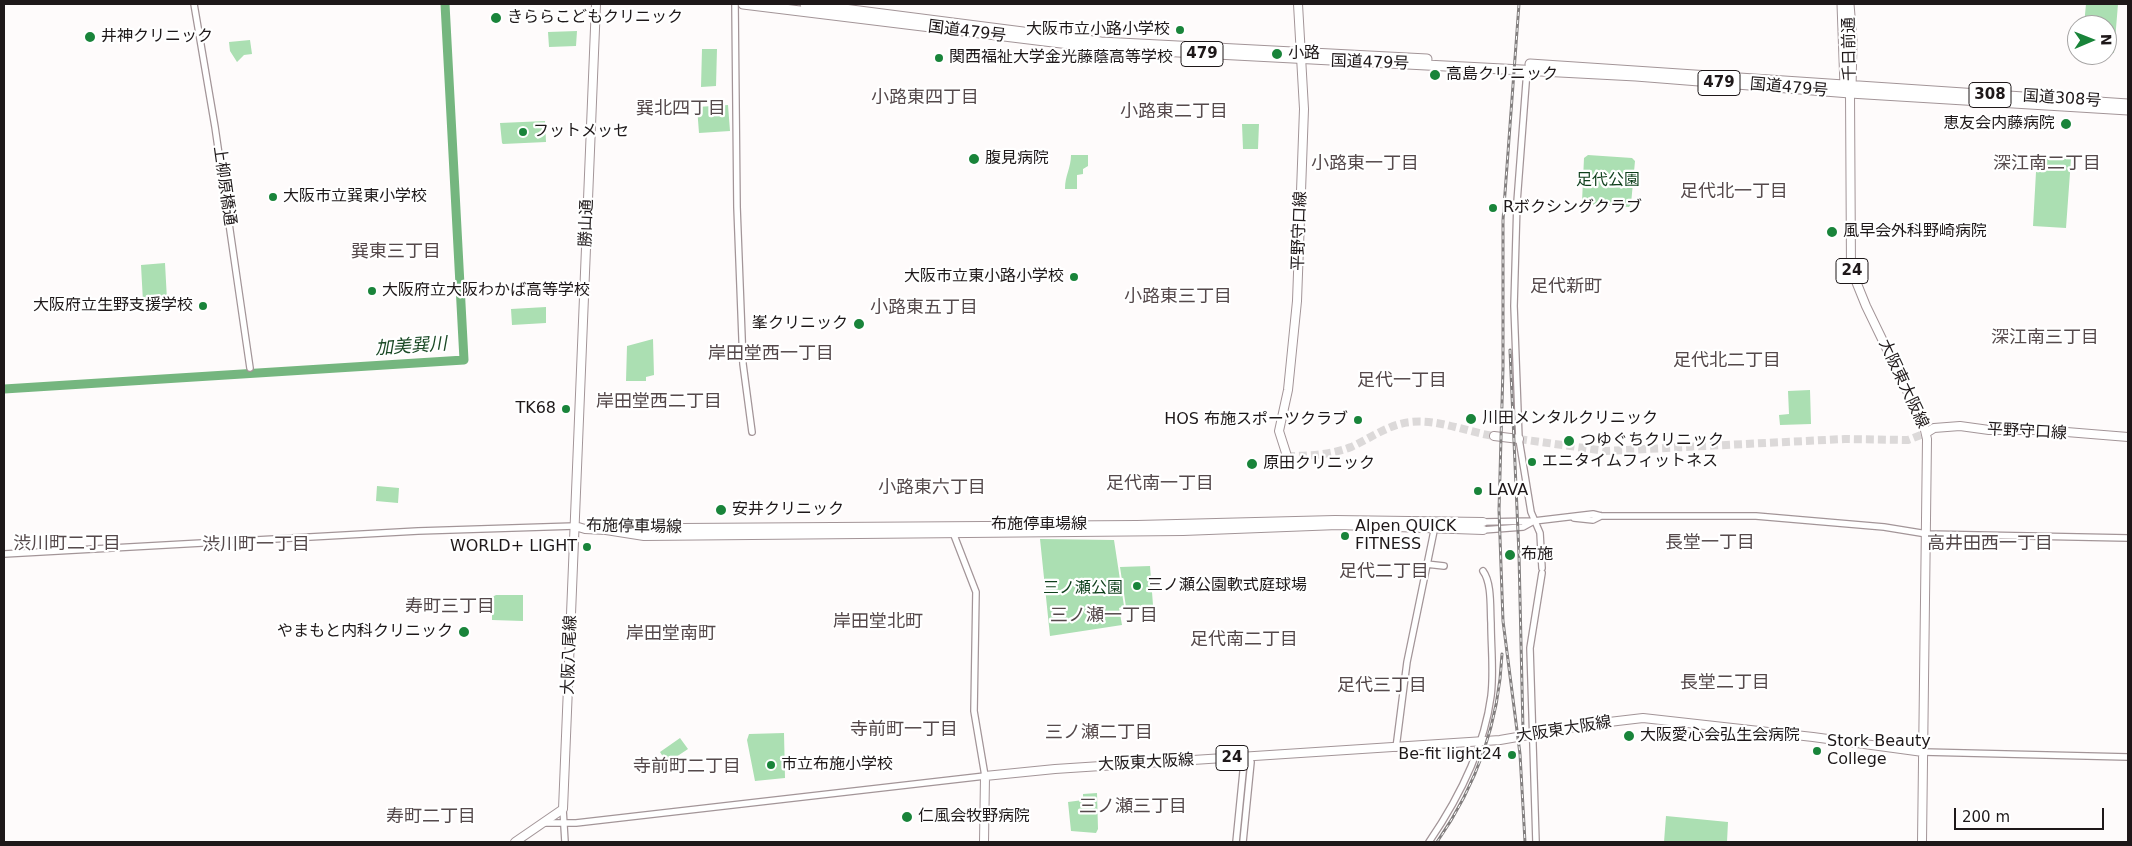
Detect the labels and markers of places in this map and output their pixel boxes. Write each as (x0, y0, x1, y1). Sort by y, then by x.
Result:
place label: きららこどもクリニック (507, 8, 683, 28)
marker: きららこどもクリニック (489, 11, 503, 25)
place label: 大阪市立小路小学校 (1026, 20, 1170, 40)
marker: 大阪市立小路小学校 (1174, 24, 1186, 36)
place label: 井神クリニック (101, 27, 213, 47)
marker: 井神クリニック (83, 30, 97, 44)
place label: 小路 (1288, 44, 1320, 64)
marker: 小路 (1270, 47, 1284, 61)
place label: 関西福祉大学金光藤蔭高等学校 (949, 48, 1173, 68)
marker: 関西福祉大学金光藤蔭高等学校 (933, 52, 945, 64)
place label: 高島クリニック (1446, 65, 1558, 85)
marker: 高島クリニック (1428, 68, 1442, 82)
place label: 恵友会内藤病院 (1943, 114, 2055, 134)
marker: 恵友会内藤病院 (2059, 117, 2073, 131)
place label: フットメッセ (533, 122, 629, 142)
marker: フットメッセ (517, 126, 529, 138)
place label: 腹見病院 (985, 149, 1049, 169)
marker: 腹見病院 (967, 152, 981, 166)
place label: 大阪市立巽東小学校 (283, 187, 427, 207)
marker: 大阪市立巽東小学校 (267, 191, 279, 203)
place label: Rボクシングクラブ (1503, 198, 1642, 218)
marker: Rボクシングクラブ (1487, 202, 1499, 214)
place label: 風早会外科野崎病院 (1843, 222, 1987, 242)
marker: 風早会外科野崎病院 (1825, 225, 1839, 239)
place label: 大阪市立東小路小学校 (904, 267, 1064, 287)
marker: 大阪市立東小路小学校 (1068, 271, 1080, 283)
place label: 大阪府立大阪わかば高等学校 (382, 281, 590, 301)
marker: 大阪府立大阪わかば高等学校 (366, 285, 378, 297)
place label: 大阪府立生野支援学校 (33, 296, 193, 316)
marker: 大阪府立生野支援学校 (197, 300, 209, 312)
place label: 峯クリニック (752, 314, 848, 334)
marker: 峯クリニック (852, 317, 866, 331)
place label: TK68 (515, 399, 556, 419)
marker: TK68 (560, 403, 572, 415)
place label: 川田メンタルクリニック (1482, 409, 1658, 429)
place label: HOS 布施スポーツクラブ (1164, 410, 1348, 430)
marker: 川田メンタルクリニック (1464, 412, 1478, 426)
marker: HOS 布施スポーツクラブ (1352, 414, 1364, 426)
place label: つゆぐちクリニック (1580, 431, 1724, 451)
marker: つゆぐちクリニック (1562, 434, 1576, 448)
place label: エニタイムフィットネス (1542, 452, 1718, 472)
place label: 原田クリニック (1263, 454, 1375, 474)
marker: エニタイムフィットネス (1526, 456, 1538, 468)
marker: 原田クリニック (1245, 457, 1259, 471)
place label: LAVA (1488, 481, 1528, 501)
marker: LAVA (1472, 485, 1484, 497)
place label: 安井クリニック (732, 500, 844, 520)
marker: 安井クリニック (714, 503, 728, 517)
place label: Alpen QUICK FITNESS (1355, 517, 1456, 555)
marker: Alpen QUICK FITNESS (1339, 530, 1351, 542)
place label: WORLD+ LIGHT (450, 537, 577, 557)
marker: WORLD+ LIGHT (581, 541, 593, 553)
place label: 布施 (1521, 545, 1553, 565)
marker: 布施 (1503, 548, 1517, 562)
place label: 三ノ瀬公園軟式庭球場 (1147, 576, 1307, 596)
marker: 三ノ瀬公園軟式庭球場 (1131, 580, 1143, 592)
place label: やまもと内科クリニック (277, 622, 453, 642)
marker: やまもと内科クリニック (457, 625, 471, 639)
place label: 大阪愛心会弘生会病院 (1640, 726, 1800, 746)
marker: 大阪愛心会弘生会病院 (1622, 729, 1636, 743)
place label: Stork Beauty College (1827, 732, 1931, 770)
place label: Be-fit light24 (1398, 745, 1502, 765)
marker: Stork Beauty College (1811, 745, 1823, 757)
marker: Be-fit light24 (1506, 749, 1518, 761)
place label: 市立布施小学校 (781, 755, 893, 775)
marker: 市立布施小学校 (765, 759, 777, 771)
place label: 仁風会牧野病院 (918, 807, 1030, 827)
marker: 仁風会牧野病院 (900, 810, 914, 824)

